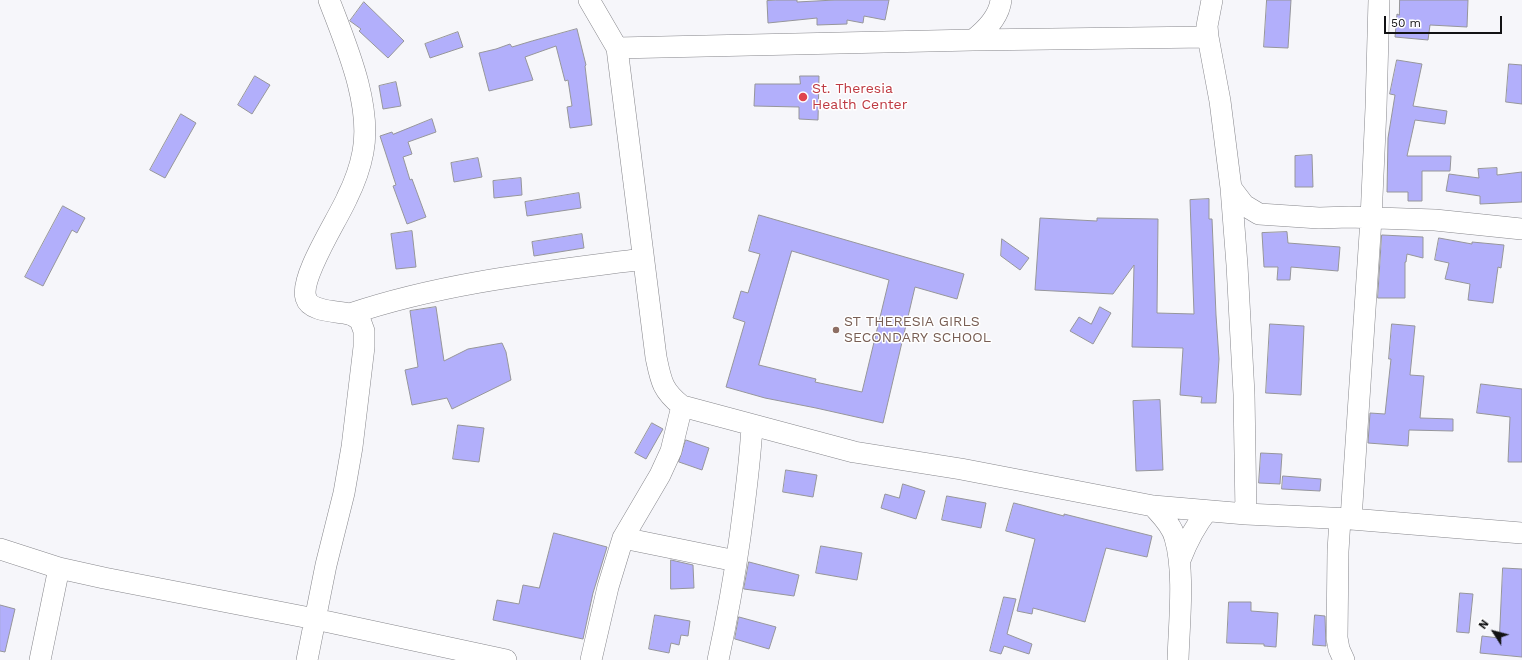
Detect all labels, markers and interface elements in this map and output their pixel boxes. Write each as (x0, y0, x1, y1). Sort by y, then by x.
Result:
scale bar (1386, 8, 1504, 34)
text: 50 m (1391, 16, 1421, 30)
place label: St. Theresia Health Center (812, 81, 907, 114)
marker: St. Theresia Health Center (797, 91, 809, 103)
place label: ST THERESIA GIRLS SECONDARY SCHOOL (844, 314, 991, 346)
marker: ST THERESIA GIRLS SECONDARY SCHOOL (831, 325, 841, 335)
north arrow (1474, 612, 1514, 652)
text: N (1476, 618, 1492, 632)

